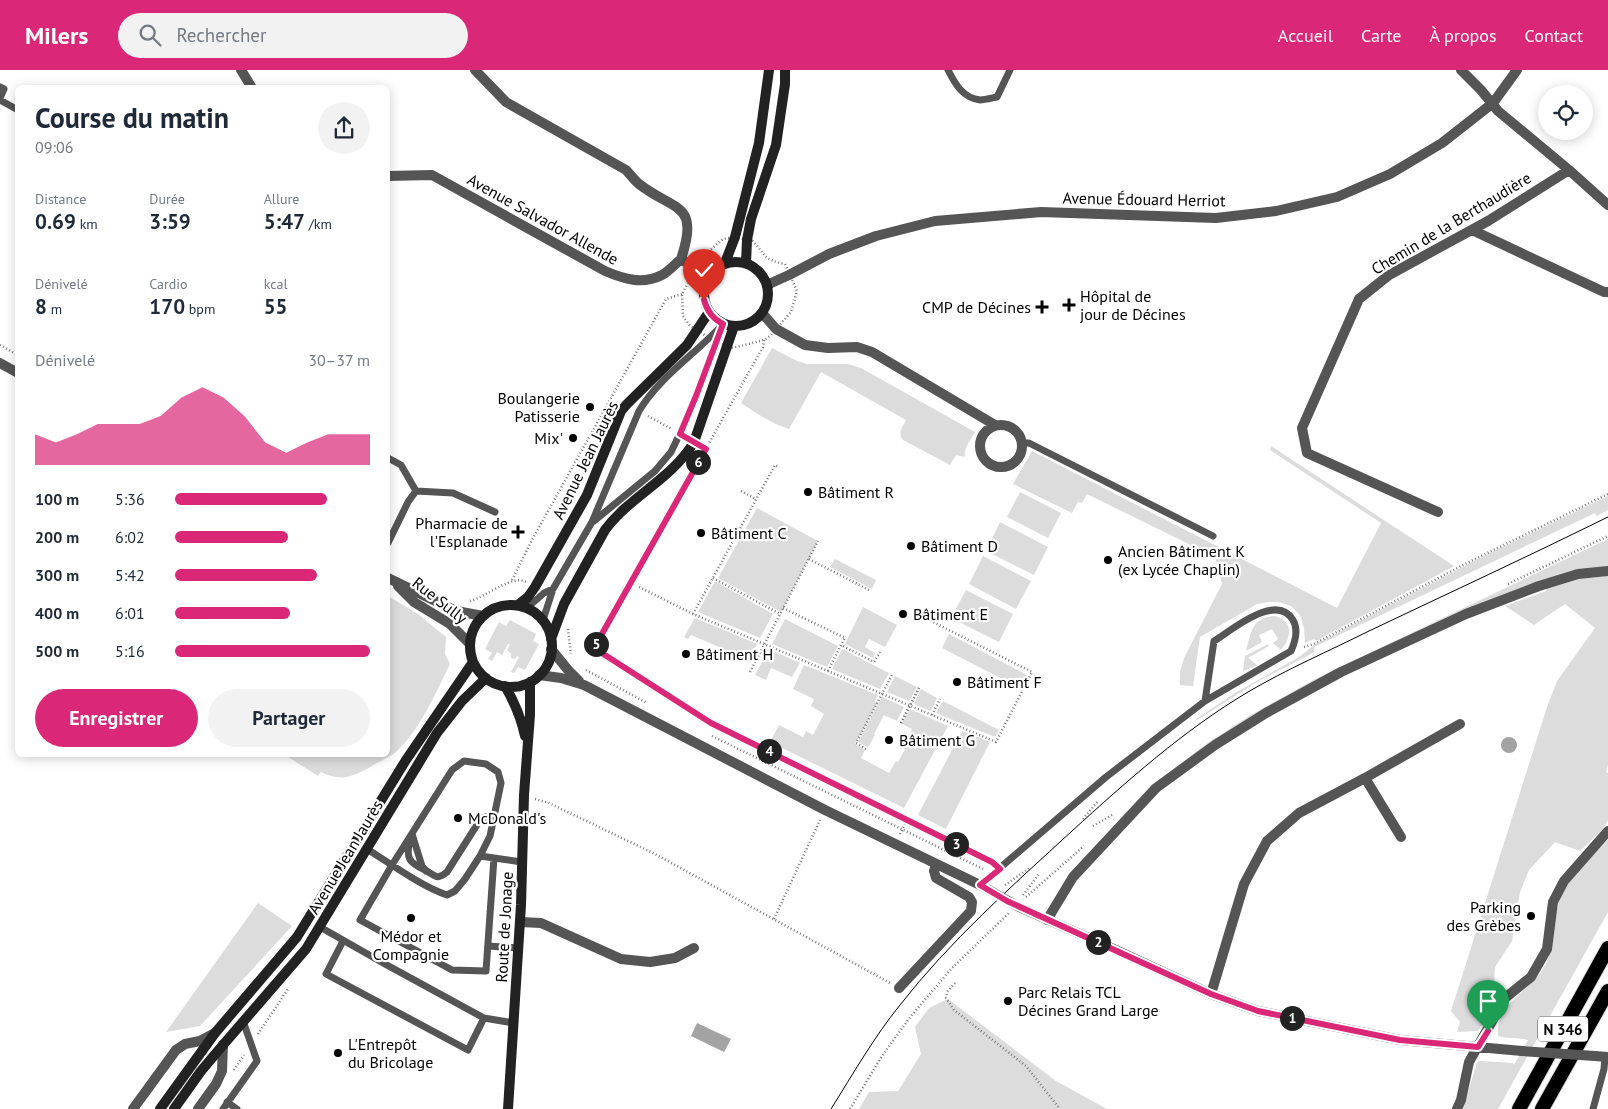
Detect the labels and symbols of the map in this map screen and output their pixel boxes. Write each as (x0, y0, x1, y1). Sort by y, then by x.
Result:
street label: Chemin de la Berthaudière (1367, 167, 1535, 279)
street label: Avenue Salvador Allende (464, 169, 622, 269)
street label: Avenue Édouard Herriot (1062, 188, 1226, 210)
pin (683, 249, 725, 300)
place label: Hôpital de jour de Décines (1080, 286, 1186, 324)
place label: CMP de Décines (922, 297, 1031, 317)
marker: Hôpital de jour de Décines (1062, 298, 1076, 312)
marker: CMP de Décines (1035, 300, 1049, 314)
place label: Boulangerie Patisserie (498, 388, 580, 426)
street label: Avenue Jean Jaurès (548, 397, 622, 523)
marker: Boulangerie Patisserie (584, 401, 596, 413)
place label: Mix' (534, 428, 563, 448)
marker: Mix' (567, 432, 579, 444)
pin: 6 (686, 450, 710, 474)
place label: Bâtiment R (818, 482, 894, 502)
marker: Bâtiment R (802, 486, 814, 498)
place label: Pharmacie de l'Esplanade (415, 513, 508, 551)
place label: Bâtiment C (711, 523, 787, 543)
marker: Pharmacie de l'Esplanade (512, 526, 524, 538)
marker: Bâtiment C (695, 527, 707, 539)
place label: Bâtiment D (921, 536, 998, 556)
marker: Bâtiment D (905, 540, 917, 552)
place label: Ancien Bâtiment K (ex Lycée Chaplin) (1118, 541, 1245, 579)
marker: Ancien Bâtiment K (ex Lycée Chaplin) (1102, 554, 1114, 566)
street label: Rue Sully (409, 572, 472, 628)
place label: Bâtiment E (913, 604, 988, 624)
marker: Bâtiment E (897, 608, 909, 620)
pin: 5 (584, 632, 608, 656)
place label: Bâtiment H (696, 644, 773, 664)
marker: Bâtiment H (680, 648, 692, 660)
place label: Bâtiment F (967, 672, 1042, 692)
marker: Bâtiment F (951, 676, 963, 688)
place label: Bâtiment G (899, 730, 975, 750)
marker: Bâtiment G (883, 734, 895, 746)
pin: 4 (756, 738, 782, 764)
street label: Avenue Jean Jaurès (303, 796, 387, 918)
place label: McDonald's (468, 808, 546, 828)
marker: McDonald's (452, 812, 464, 824)
pin: 3 (944, 832, 968, 856)
street label: Route de Jonage (491, 871, 517, 983)
place label: Parking des Grèbes (1446, 897, 1521, 935)
marker: Parking des Grèbes (1525, 910, 1537, 922)
marker: Médor et Compagnie (405, 912, 417, 924)
place label: Médor et Compagnie (373, 926, 449, 964)
pin: 2 (1086, 930, 1110, 954)
pin (1467, 980, 1509, 1031)
place label: Parc Relais TCL Décines Grand Large (1018, 982, 1159, 1020)
marker: Parc Relais TCL Décines Grand Large (1002, 995, 1014, 1007)
pin: 1 (1280, 1006, 1304, 1030)
road number: N 346 (1538, 1016, 1588, 1042)
place label: L'Entrepôt du Bricolage (348, 1034, 433, 1072)
marker: L'Entrepôt du Bricolage (332, 1047, 344, 1059)

